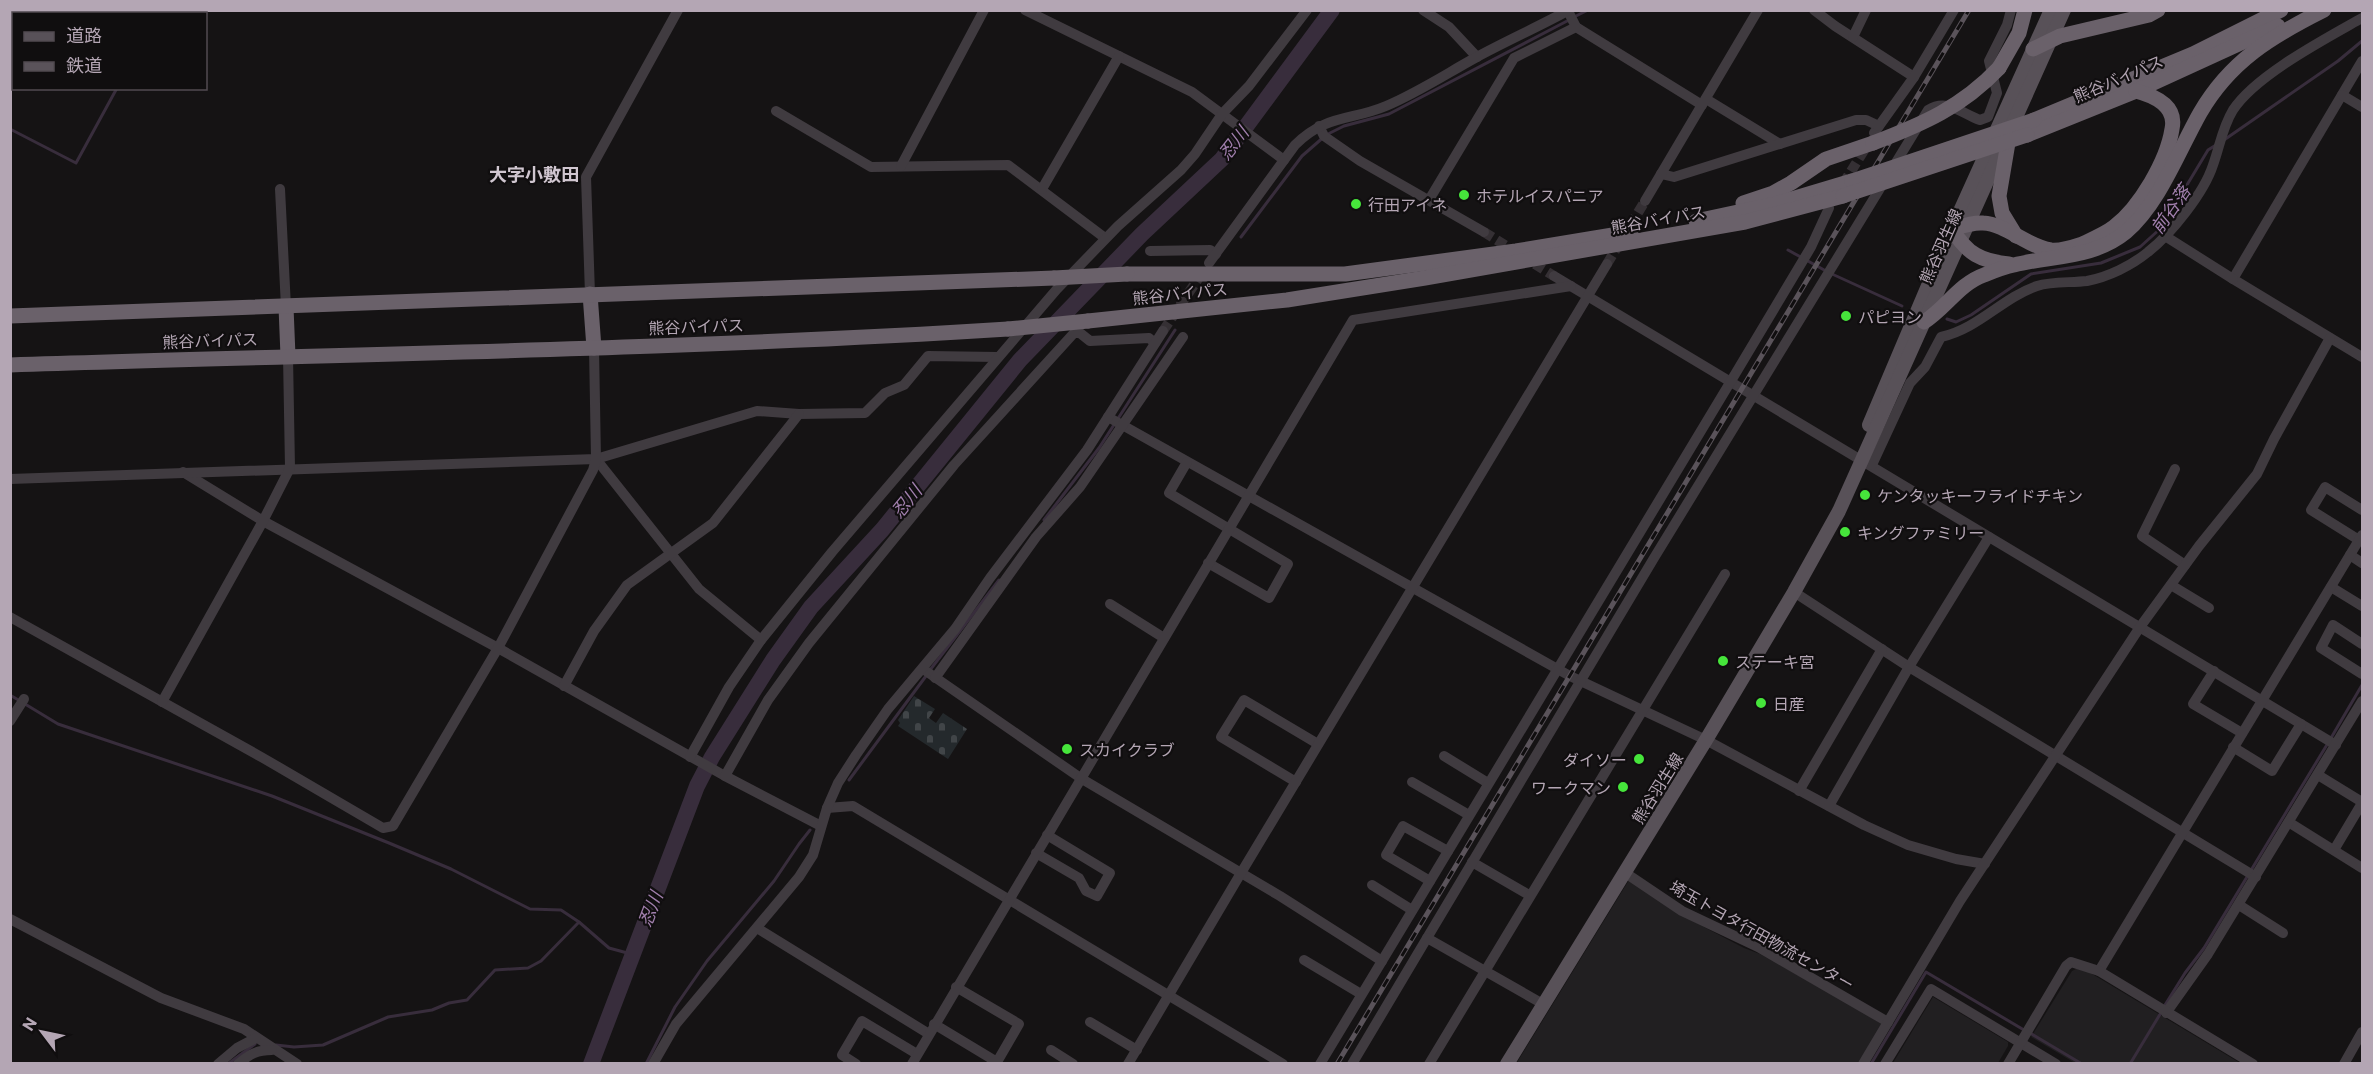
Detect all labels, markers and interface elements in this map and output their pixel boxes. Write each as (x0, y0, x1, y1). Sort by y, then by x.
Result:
legend (12, 12, 207, 90)
text: 道路 (66, 24, 102, 46)
street label: 熊谷バイパス (2070, 51, 2166, 105)
text: 鉄道 (66, 54, 102, 76)
water label: 忍川 (1213, 120, 1254, 164)
district label: 大字小敷田 (489, 163, 579, 185)
water label: 前谷落 (2146, 178, 2196, 237)
place label: ホテルイスパニア (1476, 186, 1604, 205)
marker: ホテルイスパニア (1457, 188, 1471, 202)
place label: 行田アイネ (1368, 195, 1447, 214)
marker: 行田アイネ (1349, 197, 1363, 211)
street label: 熊谷バイパス (1609, 201, 1707, 237)
street label: 熊谷羽生線 (1915, 206, 1965, 286)
street label: 熊谷バイパス (1131, 279, 1229, 307)
place label: パピヨン (1858, 307, 1922, 326)
marker: パピヨン (1839, 309, 1853, 323)
street label: 熊谷バイパス (648, 315, 744, 337)
street label: 熊谷バイパス (162, 329, 258, 351)
water label: 忍川 (886, 479, 927, 522)
place label: ケンタッキーフライドチキン (1877, 486, 2083, 505)
marker: ケンタッキーフライドチキン (1858, 488, 1872, 502)
place label: キングファミリー (1857, 523, 1985, 542)
marker: キングファミリー (1838, 525, 1852, 539)
place label: ステーキ宮 (1735, 652, 1815, 671)
marker: ステーキ宮 (1716, 654, 1730, 668)
place label: 日産 (1773, 694, 1805, 713)
marker: 日産 (1754, 696, 1768, 710)
place label: スカイクラブ (1079, 740, 1175, 759)
marker: スカイクラブ (1060, 742, 1074, 756)
street label: 熊谷羽生線 (1628, 749, 1686, 827)
place label: ダイソー (1563, 750, 1627, 769)
marker: ダイソー (1632, 752, 1646, 766)
place label: ワークマン (1531, 778, 1611, 797)
marker: ワークマン (1616, 780, 1630, 794)
street label: 埼玉トヨタ行田物流センター (1666, 876, 1858, 994)
water label: 忍川 (633, 886, 667, 930)
north arrow (12, 1002, 72, 1062)
text: N (18, 1014, 40, 1034)

